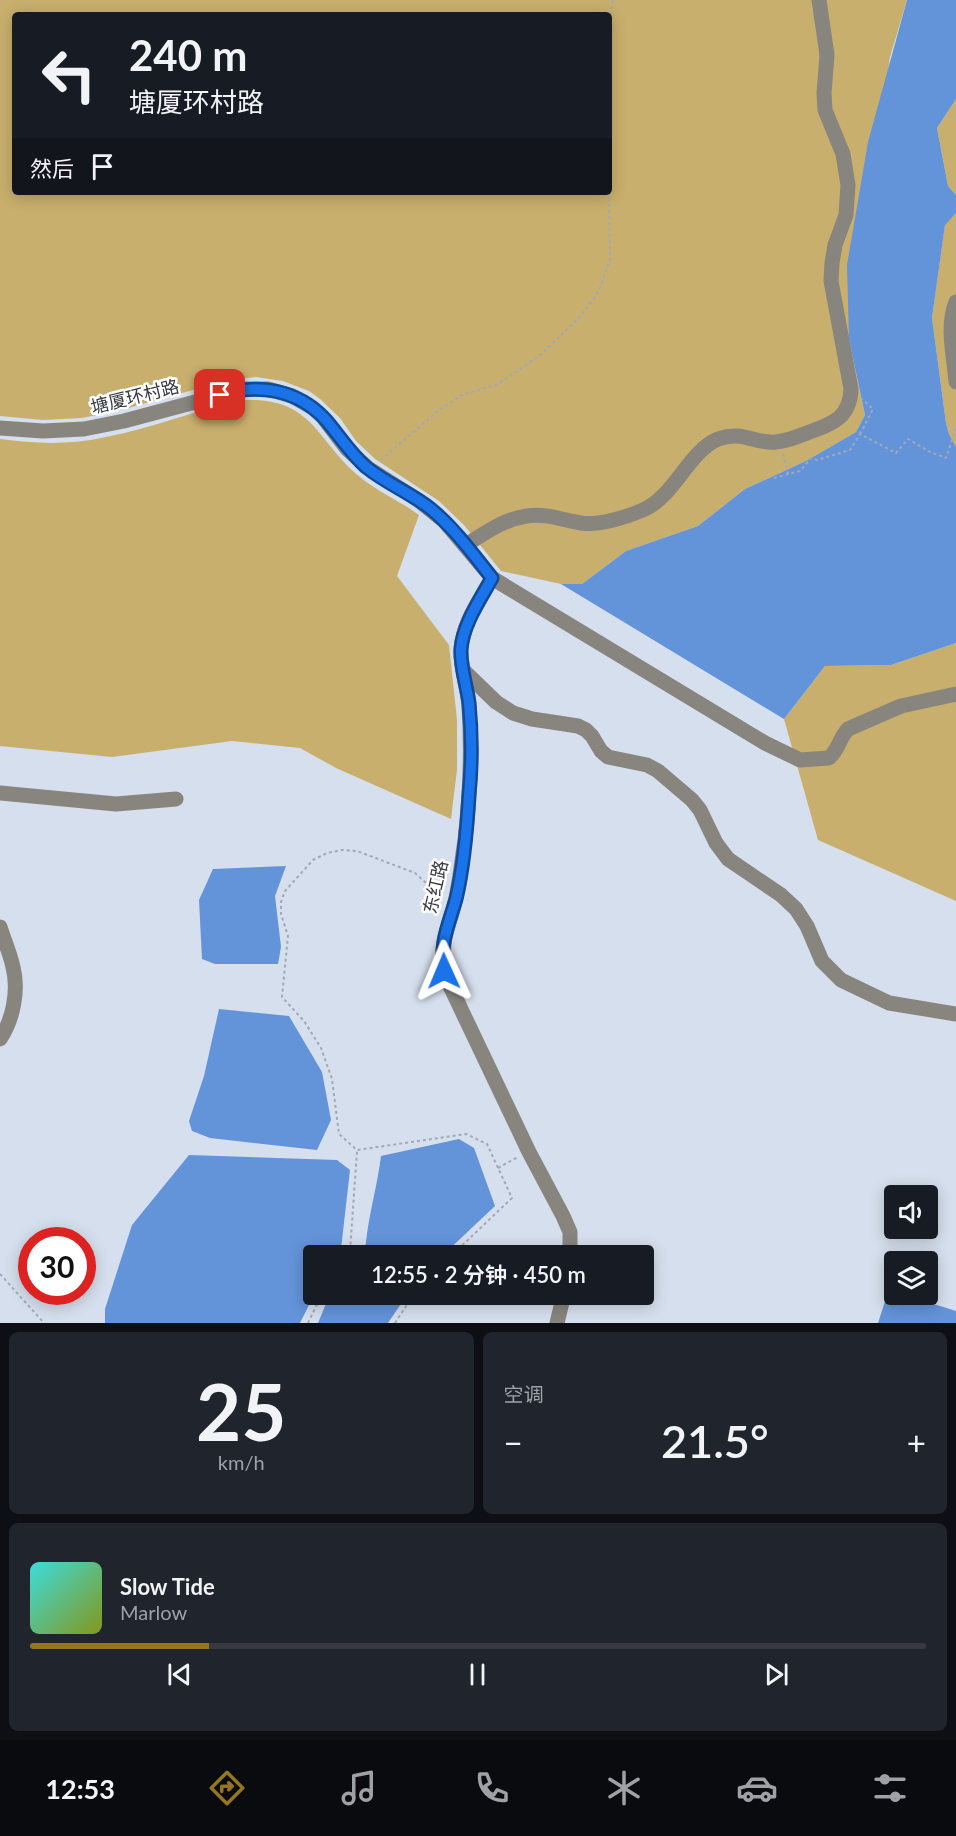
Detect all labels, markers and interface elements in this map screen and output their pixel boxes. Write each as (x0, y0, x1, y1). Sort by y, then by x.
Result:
text: 240 m (129, 30, 247, 80)
icon: left (30, 36, 108, 114)
text: 塘厦环村路 (129, 85, 264, 118)
icon: arrive (86, 150, 119, 183)
text: 然后 (30, 155, 74, 182)
pin (194, 369, 245, 420)
street label: 塘厦环村路 (88, 374, 181, 418)
icon: arrive (203, 378, 236, 411)
street label: 东红路 (418, 858, 452, 916)
position arrow (412, 939, 476, 1003)
map controls (884, 1185, 938, 1305)
button: sound (884, 1185, 938, 1239)
speed limit sign: 30 (18, 1227, 96, 1305)
button: layers (884, 1251, 938, 1305)
text: 12:55 · 2 分钟 · 450 m (371, 1261, 586, 1288)
text: 25 (196, 1364, 286, 1458)
text: 空调 (504, 1382, 544, 1406)
text: 21.5° (661, 1414, 769, 1468)
text: − (504, 1422, 523, 1462)
text: + (907, 1422, 926, 1462)
text: km/h (218, 1450, 265, 1474)
text: Slow Tide (120, 1573, 215, 1600)
text: Marlow (120, 1600, 187, 1624)
icon: previous (163, 1658, 196, 1691)
icon: pause (461, 1658, 494, 1691)
icon: next (760, 1658, 793, 1691)
icon: directions (206, 1767, 248, 1809)
icon: music (338, 1767, 380, 1809)
icon: phone (471, 1767, 513, 1809)
icon: climate (603, 1767, 645, 1809)
icon: car (736, 1767, 778, 1809)
icon: filters (869, 1767, 911, 1809)
text: 12:53 (45, 1772, 115, 1805)

